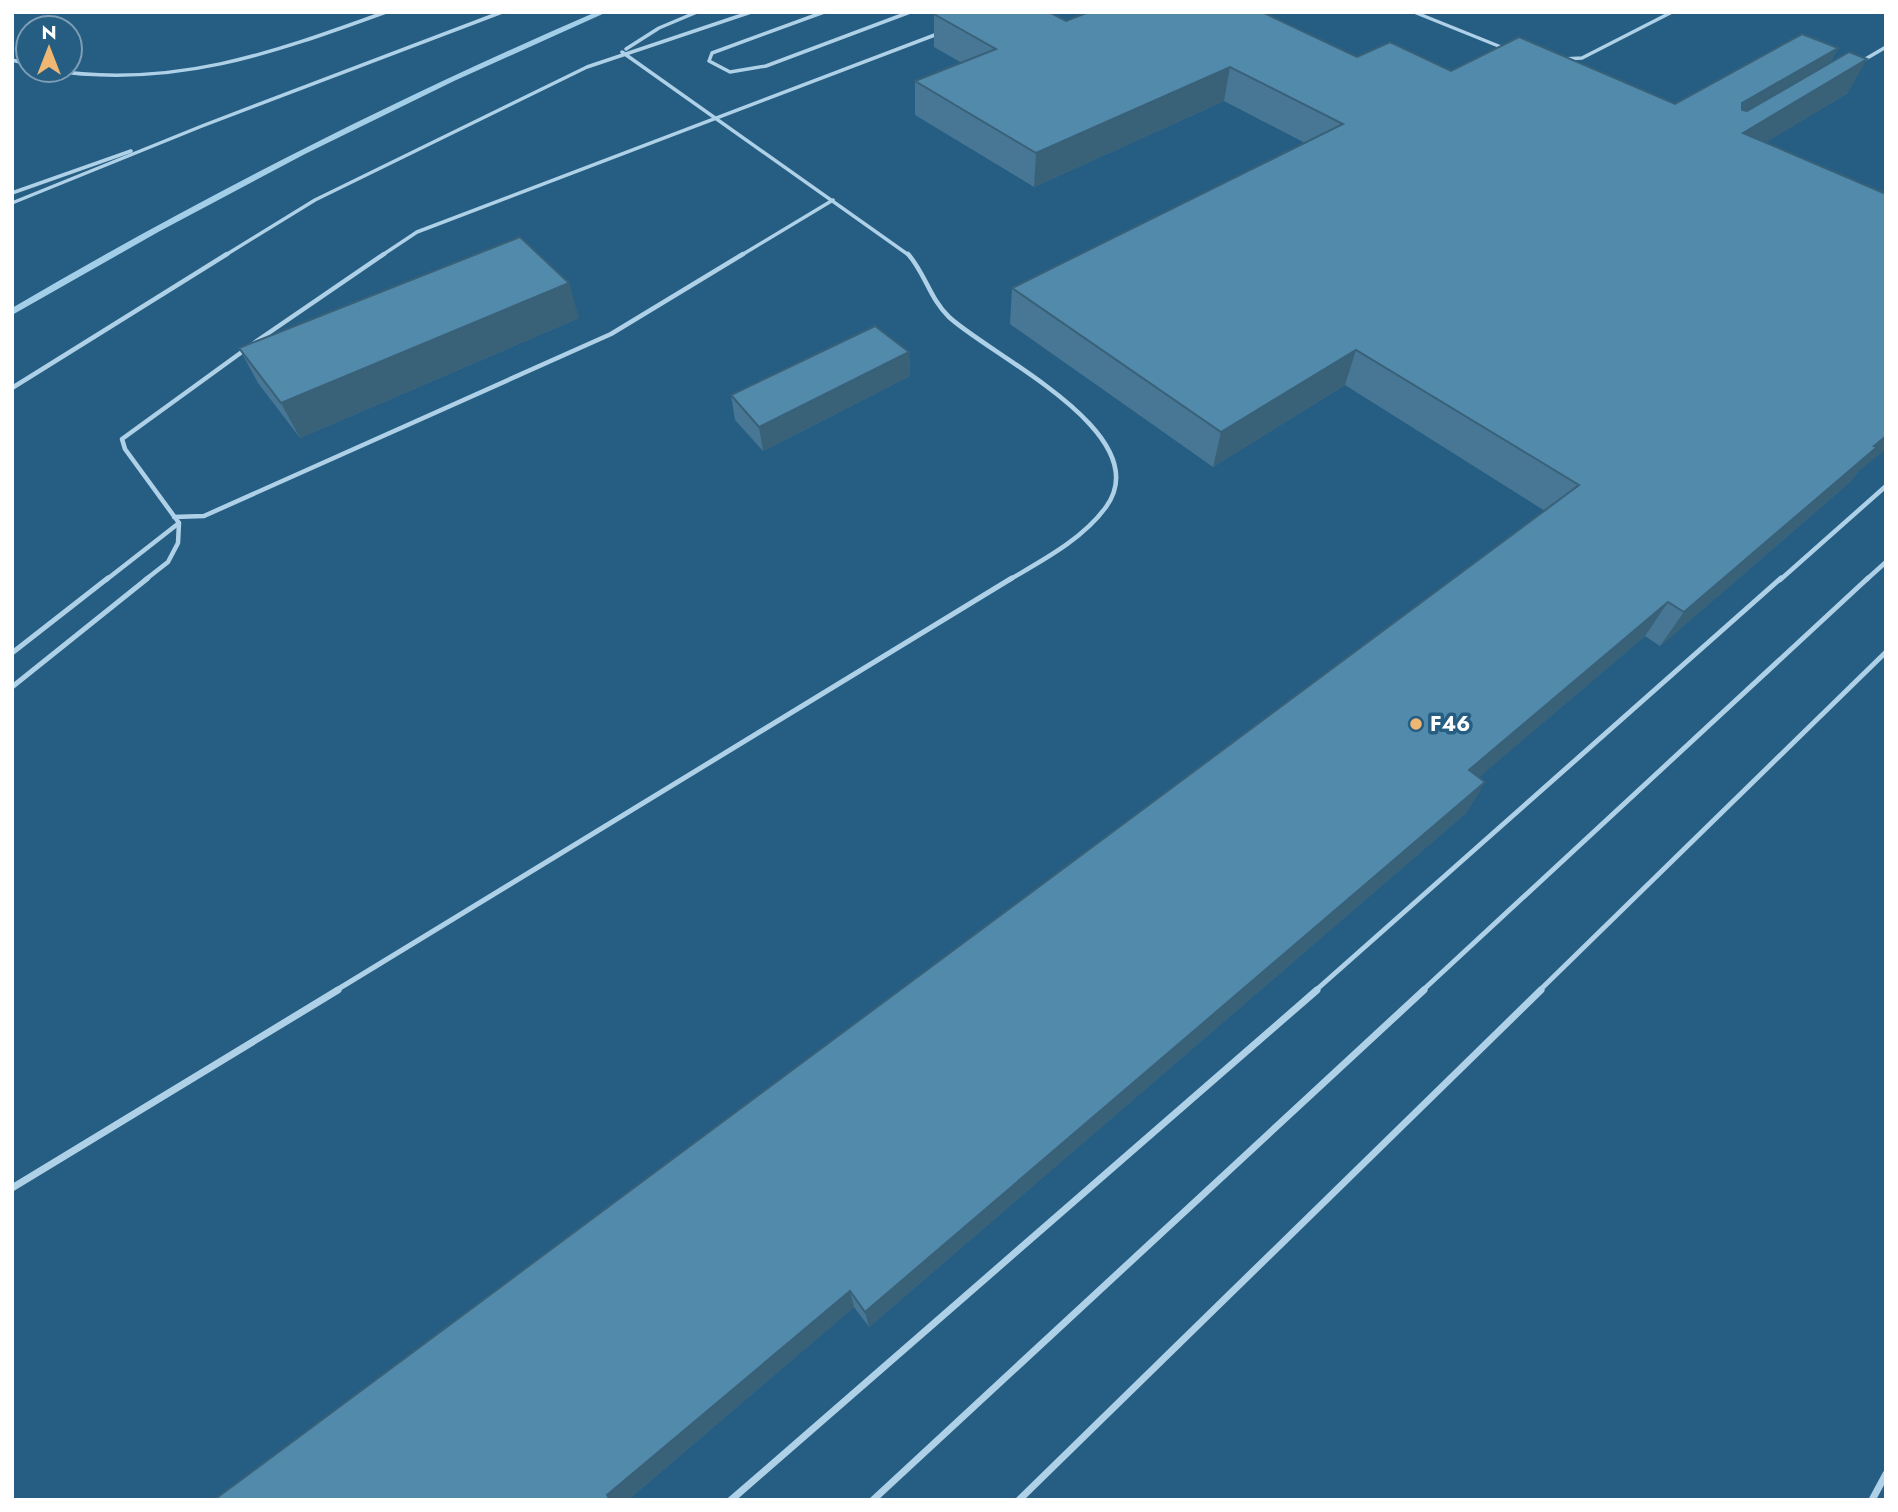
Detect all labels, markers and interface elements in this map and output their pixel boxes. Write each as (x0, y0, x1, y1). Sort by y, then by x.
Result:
north arrow (14, 14, 84, 84)
text: N (41, 19, 57, 46)
place label: F46 (1430, 709, 1470, 739)
marker: F46 (1408, 716, 1424, 732)

